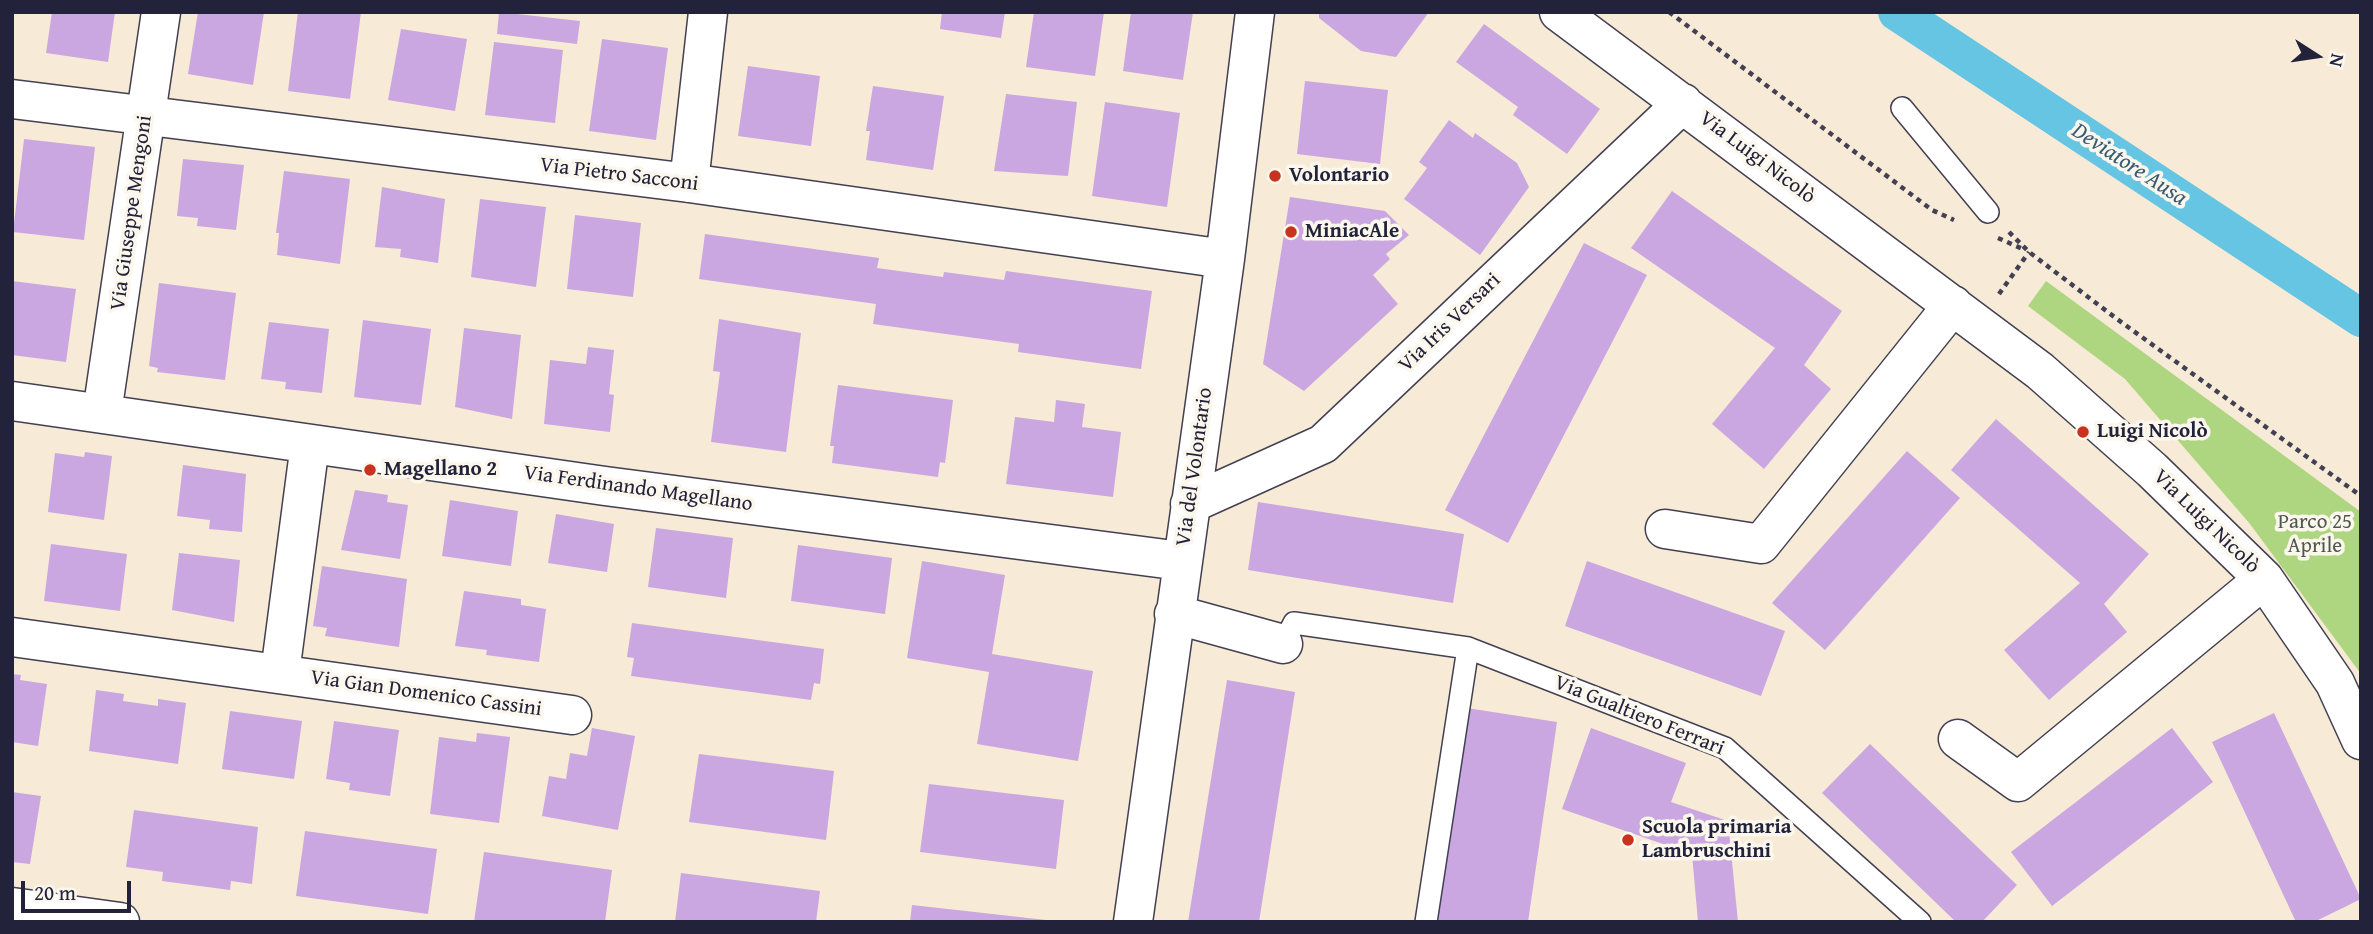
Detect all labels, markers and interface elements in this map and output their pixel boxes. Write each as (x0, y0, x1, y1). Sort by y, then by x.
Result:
north arrow (2282, 21, 2352, 91)
text: N (2323, 51, 2353, 69)
street label: Via Luigi Nicolò (1694, 106, 1820, 210)
street label: Via Giuseppe Mengoni (106, 114, 158, 312)
water label: Deviatore Ausa (2066, 118, 2192, 212)
street label: Via Pietro Sacconi (538, 153, 700, 197)
place label: Volontario (1289, 163, 1389, 189)
marker: Volontario (1267, 168, 1283, 184)
place label: MiniacAle (1305, 219, 1399, 245)
marker: MiniacAle (1283, 224, 1299, 240)
street label: Via Iris Versari (1394, 268, 1506, 378)
street label: Via del Volontario (1171, 386, 1219, 548)
place label: Luigi Nicolò (2097, 419, 2208, 445)
marker: Luigi Nicolò (2075, 424, 2091, 440)
place label: Magellano 2 (384, 457, 497, 483)
street label: Via Ferdinando Magellano (522, 460, 754, 518)
marker: Magellano 2 (362, 462, 378, 478)
street label: Via Luigi Nicolò (2147, 465, 2265, 579)
park label: Parco 25 Aprile (2278, 510, 2352, 560)
street label: Via Gian Domenico Cassini (309, 665, 543, 723)
street label: Via Gualtiero Ferrari (1550, 670, 1728, 762)
place label: Scuola primaria Lambruschini (1642, 815, 1792, 865)
marker: Scuola primaria Lambruschini (1620, 832, 1636, 848)
scale bar (24, 867, 135, 911)
text: 20 m (34, 877, 76, 908)

